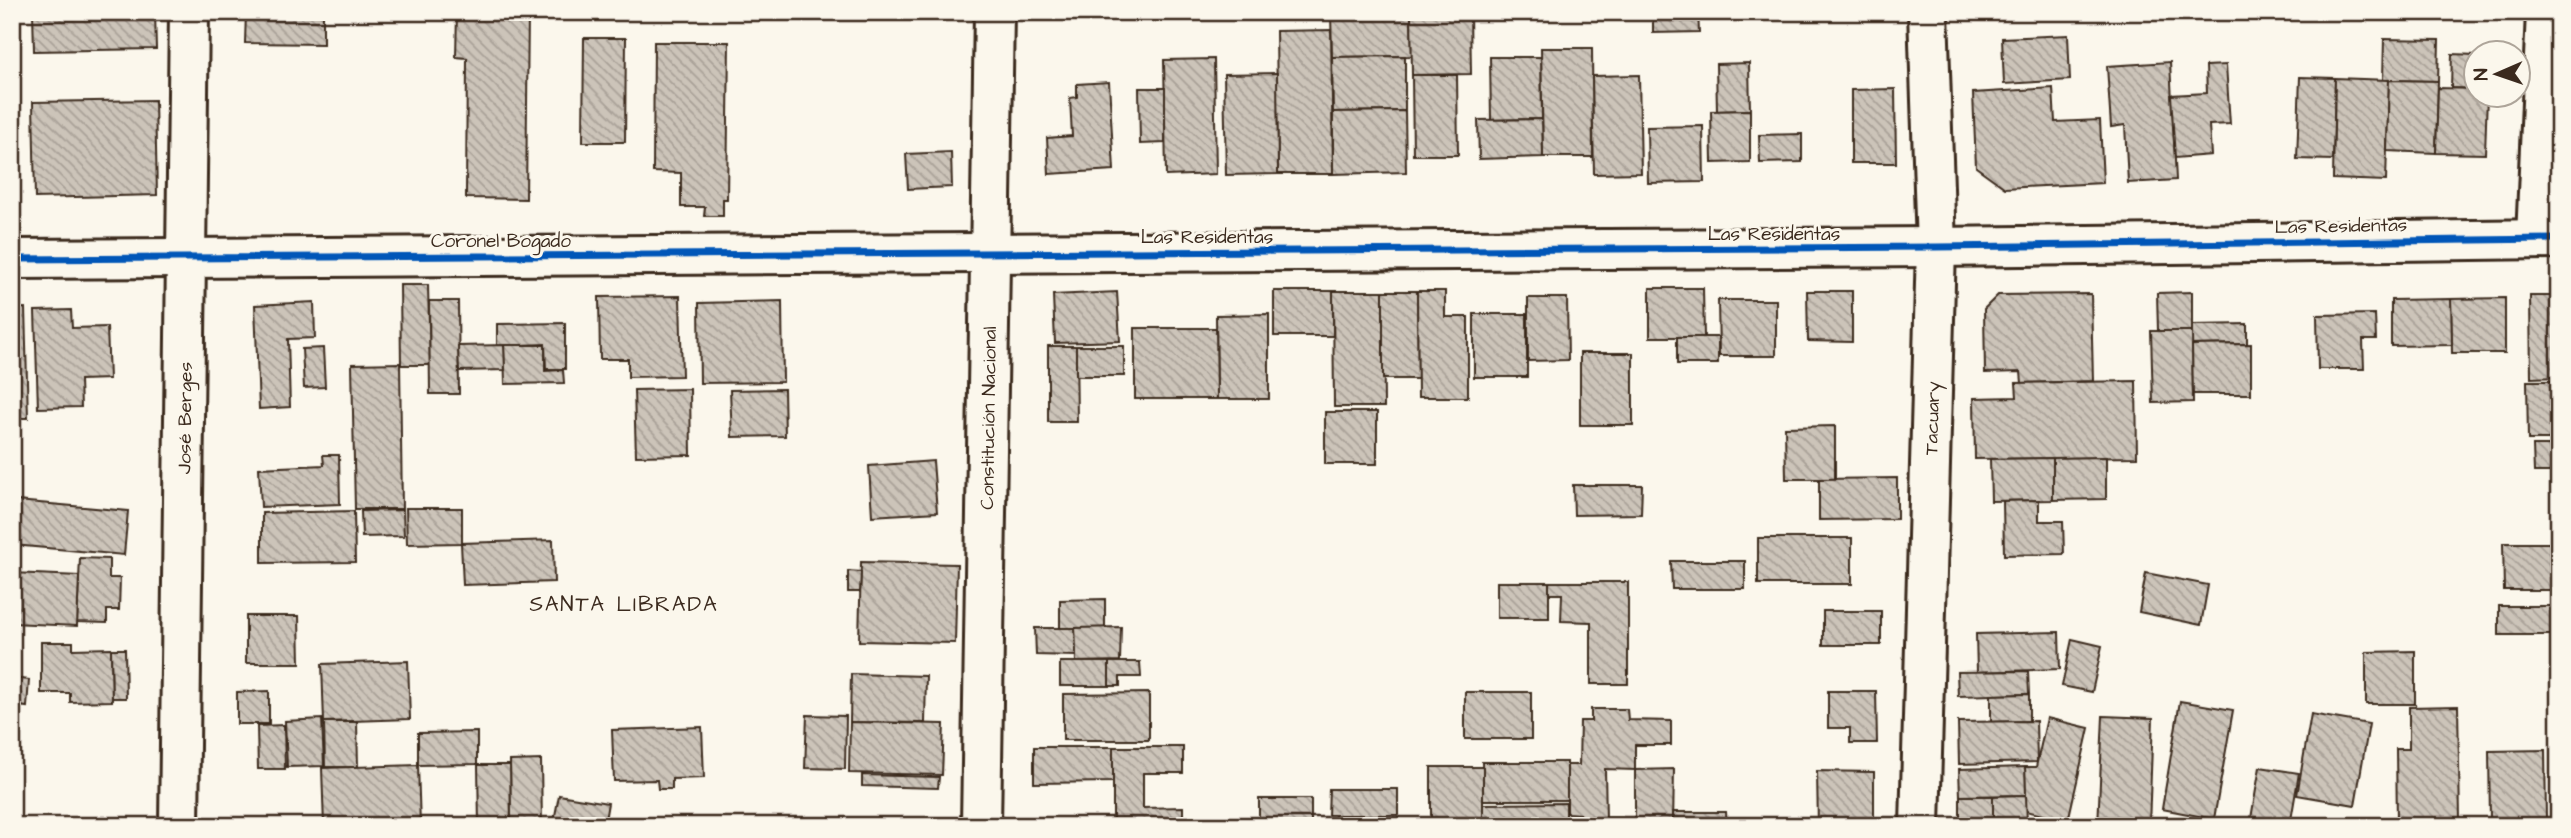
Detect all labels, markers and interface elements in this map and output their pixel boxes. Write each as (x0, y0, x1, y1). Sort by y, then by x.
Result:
north arrow (2462, 38, 2532, 108)
text: N (2468, 68, 2495, 81)
street label: Las Residentas (2274, 212, 2408, 241)
street label: Las Residentas (1708, 221, 1840, 248)
street label: Las Residentas (1141, 224, 1273, 251)
street label: Coronel Bogado (431, 228, 571, 256)
street label: Constitución Nacional (974, 326, 1004, 510)
street label: José Berges (171, 362, 200, 474)
street label: Tacuary (1918, 380, 1948, 455)
district label: SANTA LIBRADA (529, 590, 719, 619)

